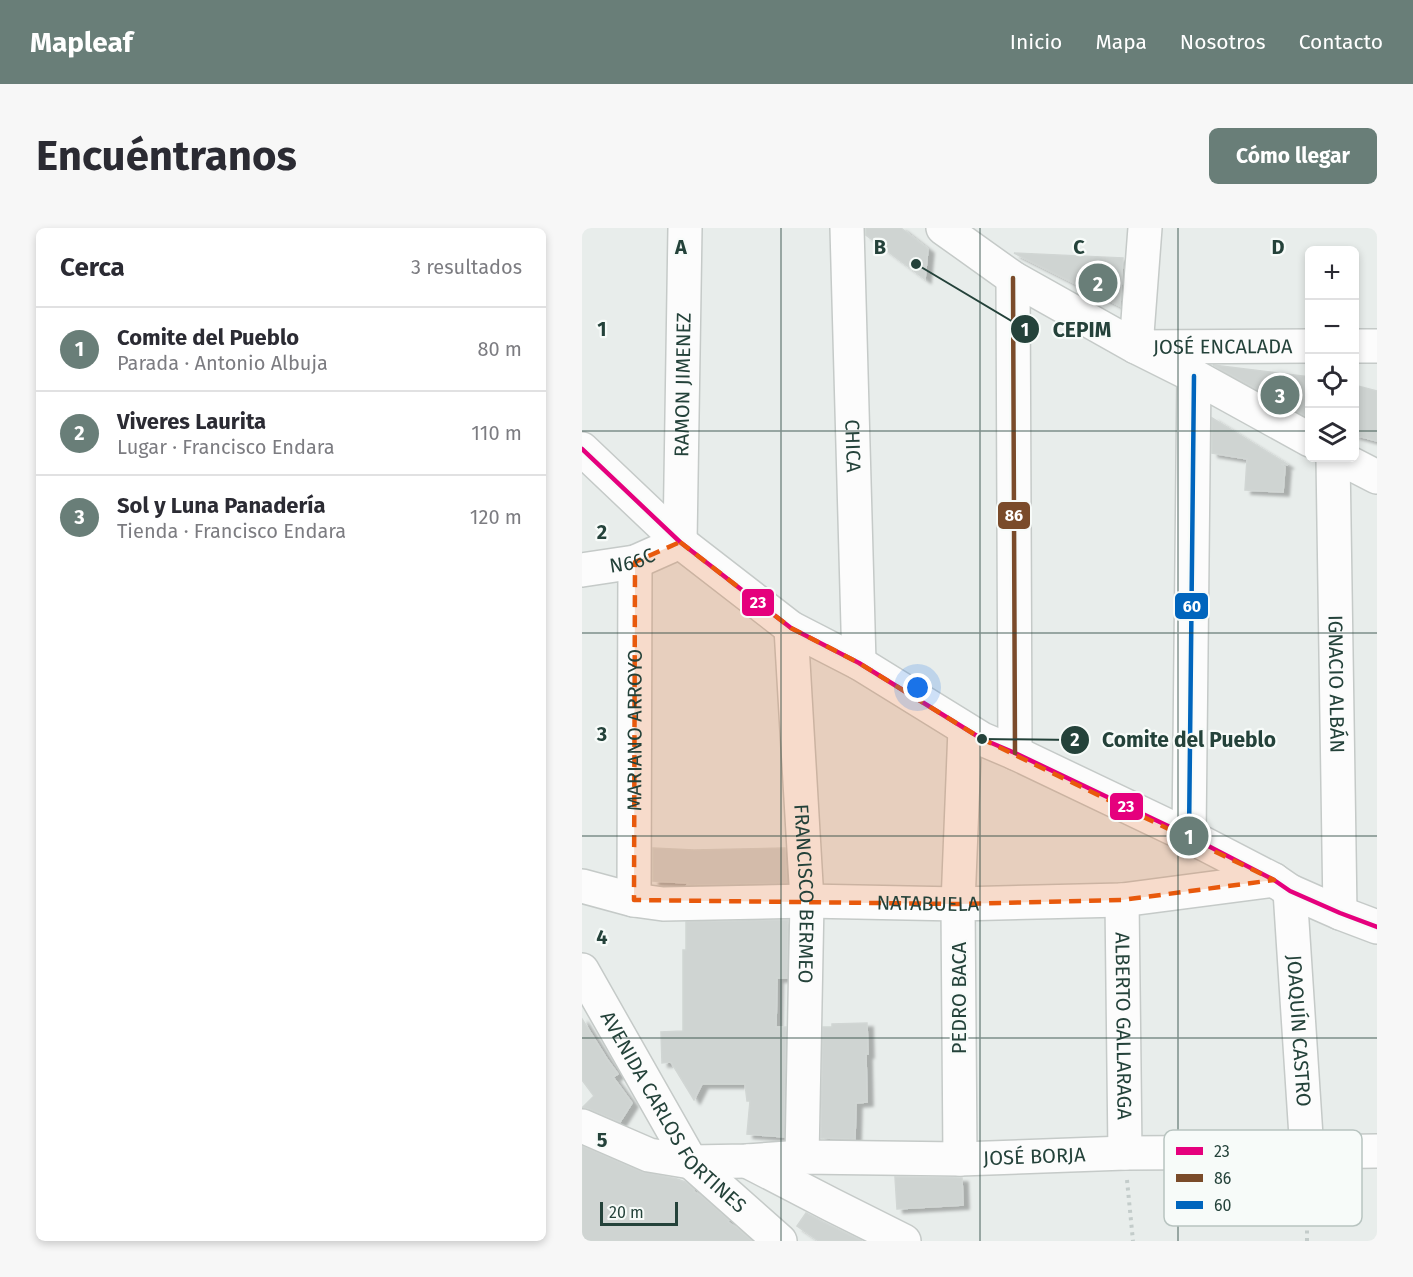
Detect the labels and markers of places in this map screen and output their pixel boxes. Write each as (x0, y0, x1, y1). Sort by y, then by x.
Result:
pin: 2 (1078, 260, 1118, 306)
callout: CEPIM (1010, 310, 1123, 349)
pin: 3 (1260, 372, 1300, 418)
callout: Comite del Pueblo (1060, 720, 1287, 759)
pin: 1 (1170, 814, 1208, 858)

